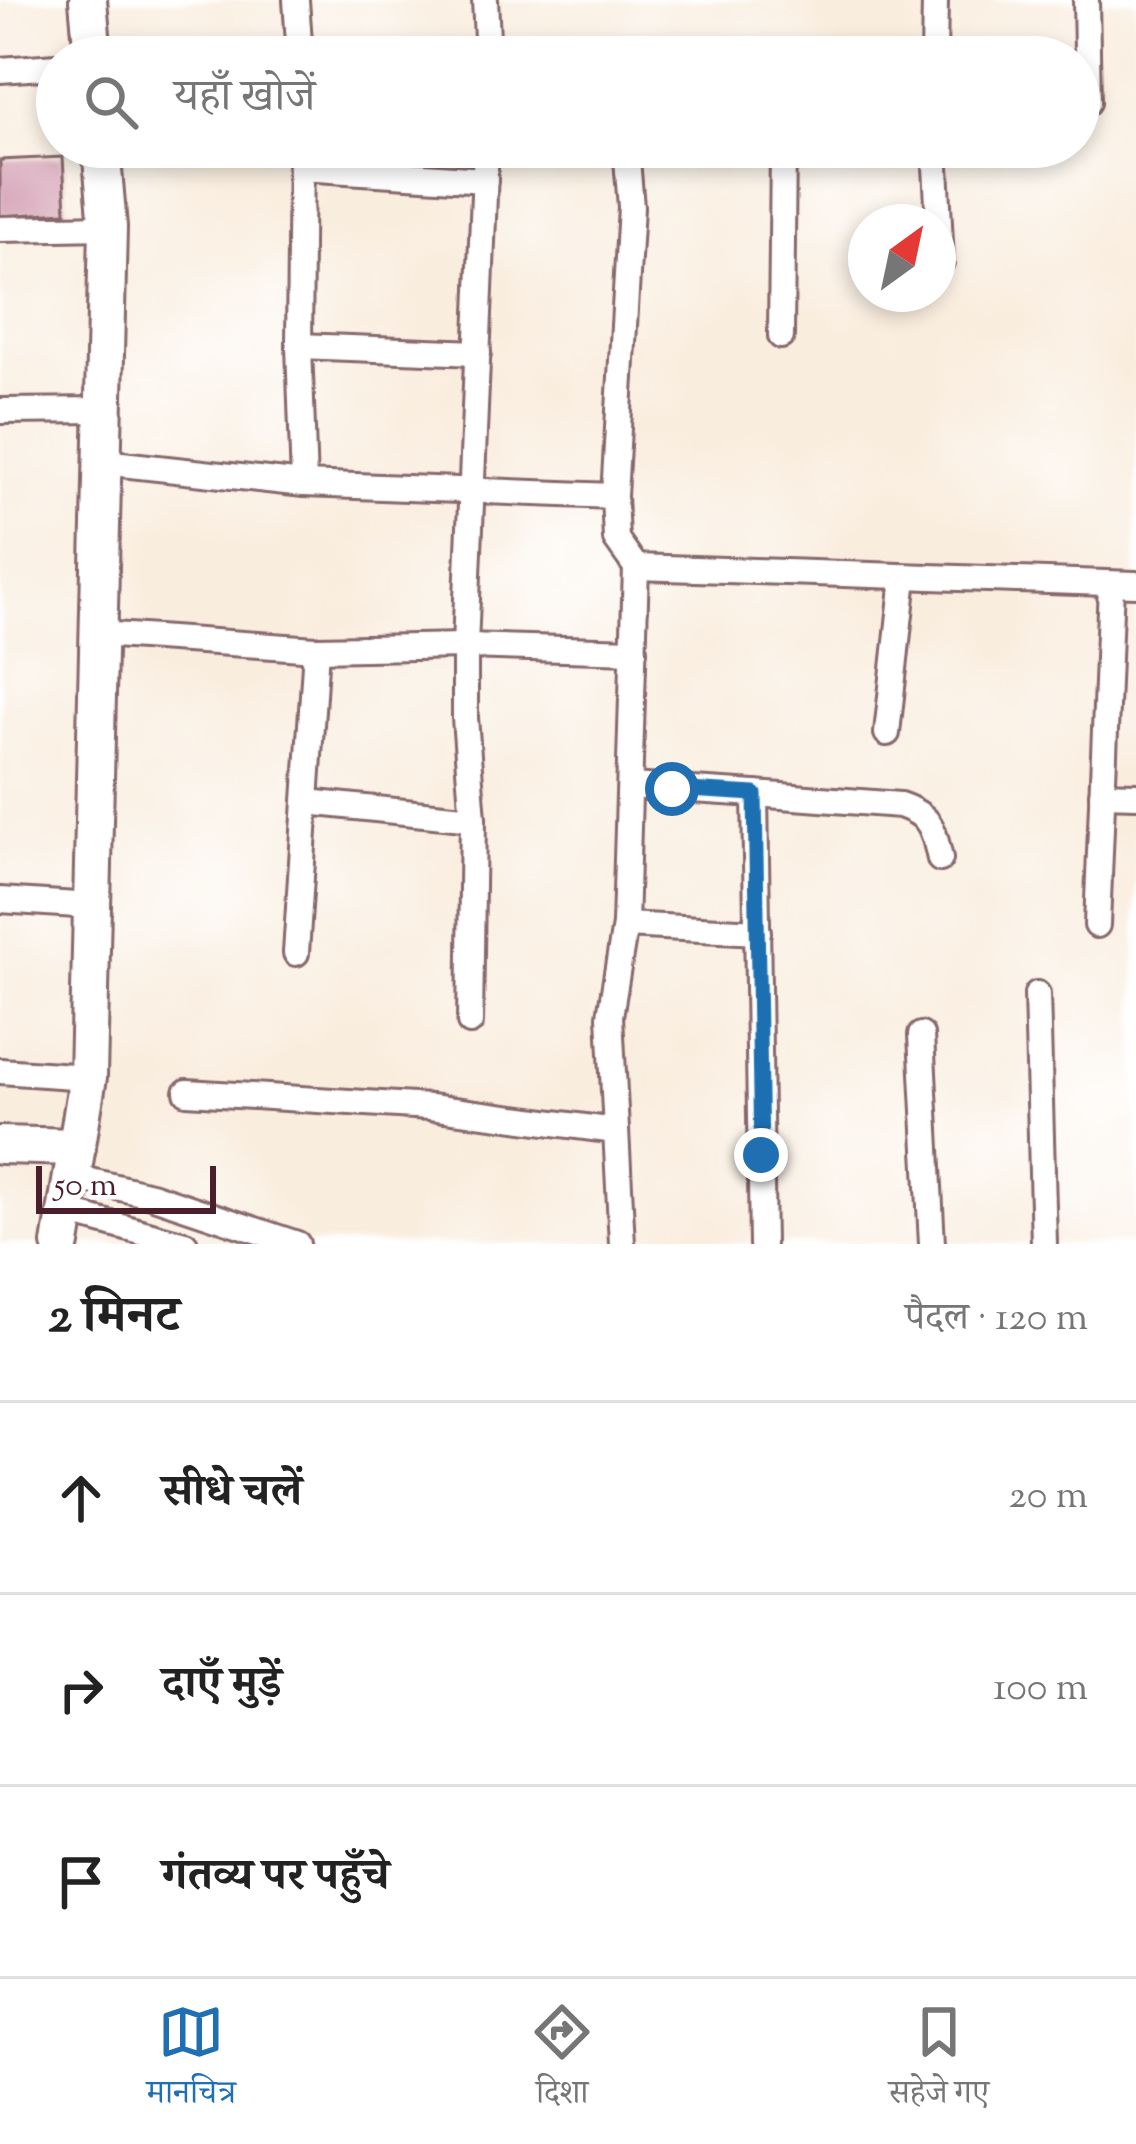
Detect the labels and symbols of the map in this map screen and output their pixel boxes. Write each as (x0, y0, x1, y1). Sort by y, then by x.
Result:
north arrow (848, 204, 956, 312)
route start (645, 762, 699, 816)
route end (734, 1128, 788, 1182)
scale bar (36, 1160, 216, 1213)

